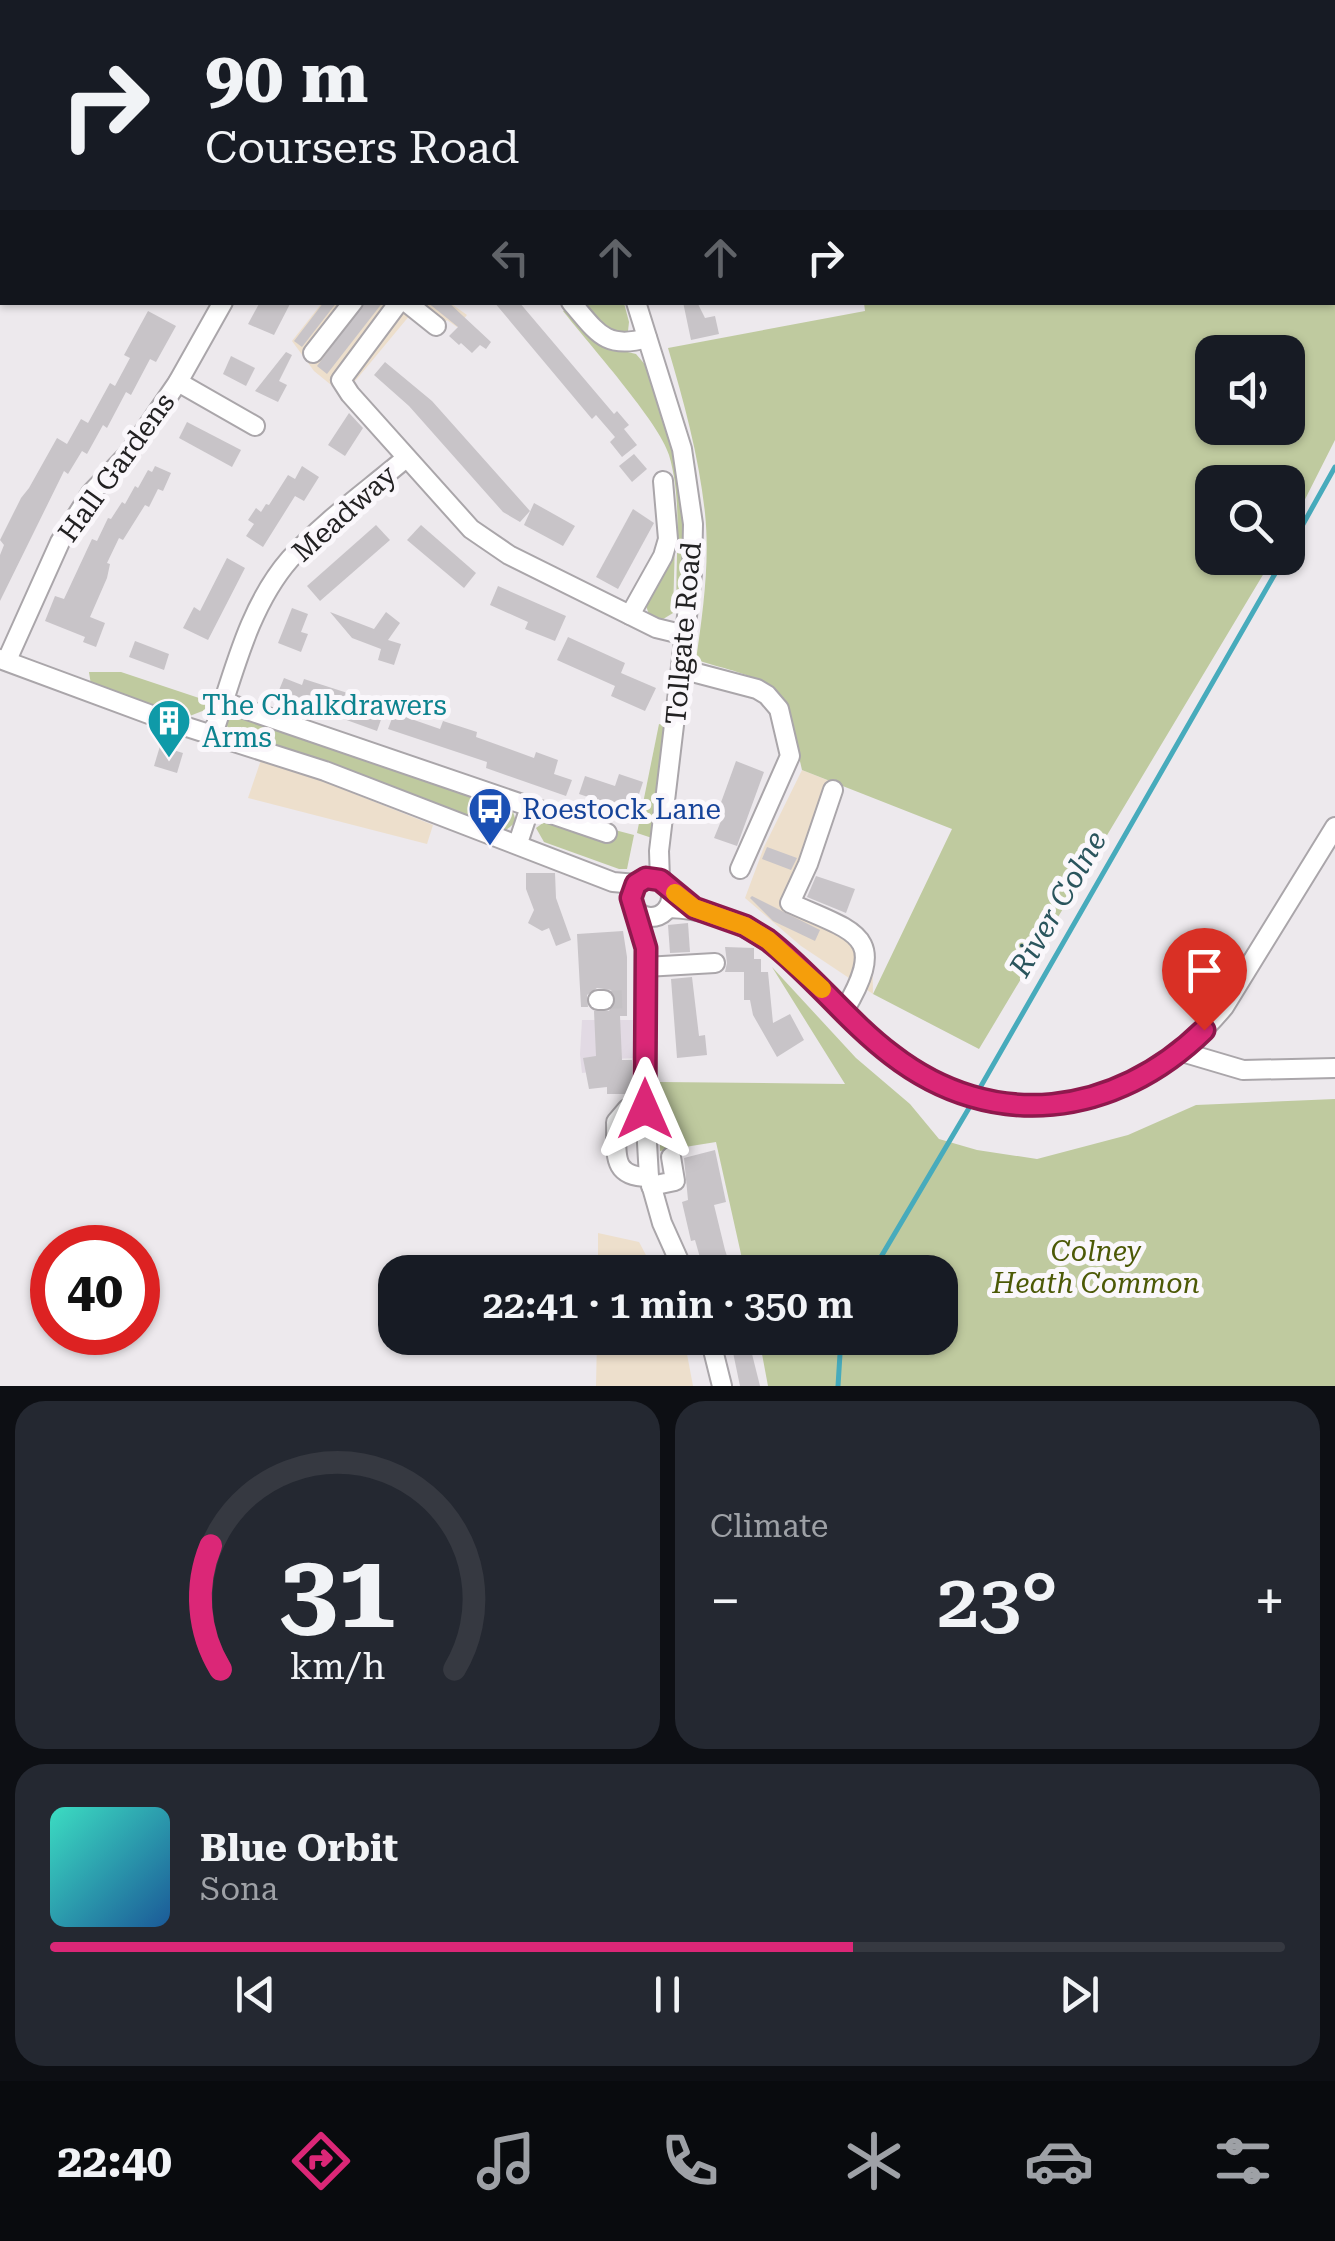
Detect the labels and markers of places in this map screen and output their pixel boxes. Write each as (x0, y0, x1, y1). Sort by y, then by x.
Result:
place label: The Chalkdrawers Arms (202, 689, 447, 754)
building icon: The Chalkdrawers Arms (146, 698, 192, 759)
bus stop icon: Roestock Lane (467, 786, 513, 847)
place label: Roestock Lane (522, 793, 721, 826)
pin (1162, 928, 1247, 1031)

